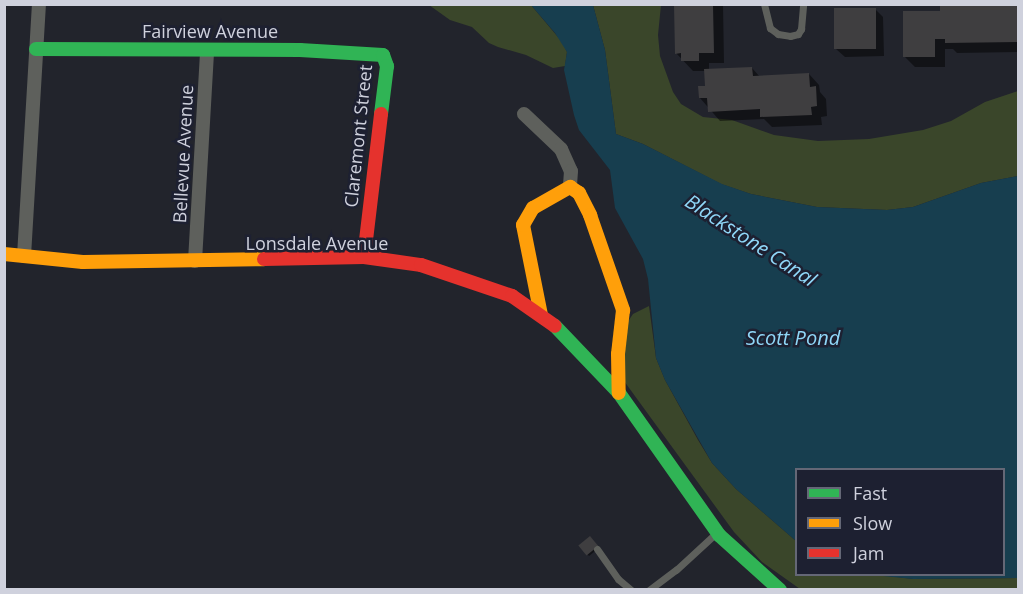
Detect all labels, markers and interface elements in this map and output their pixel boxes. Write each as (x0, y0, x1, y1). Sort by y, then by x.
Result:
street label: Fairview Avenue (142, 20, 278, 42)
street label: Claremont Street (340, 64, 376, 208)
street label: Bellevue Avenue (169, 84, 197, 224)
water label: Blackstone Canal (681, 189, 821, 291)
street label: Lonsdale Avenue (246, 232, 388, 254)
water label: Scott Pond (746, 325, 840, 349)
legend (795, 468, 1005, 576)
text: Fast (853, 481, 887, 505)
text: Slow (853, 511, 892, 535)
text: Jam (853, 541, 885, 565)

